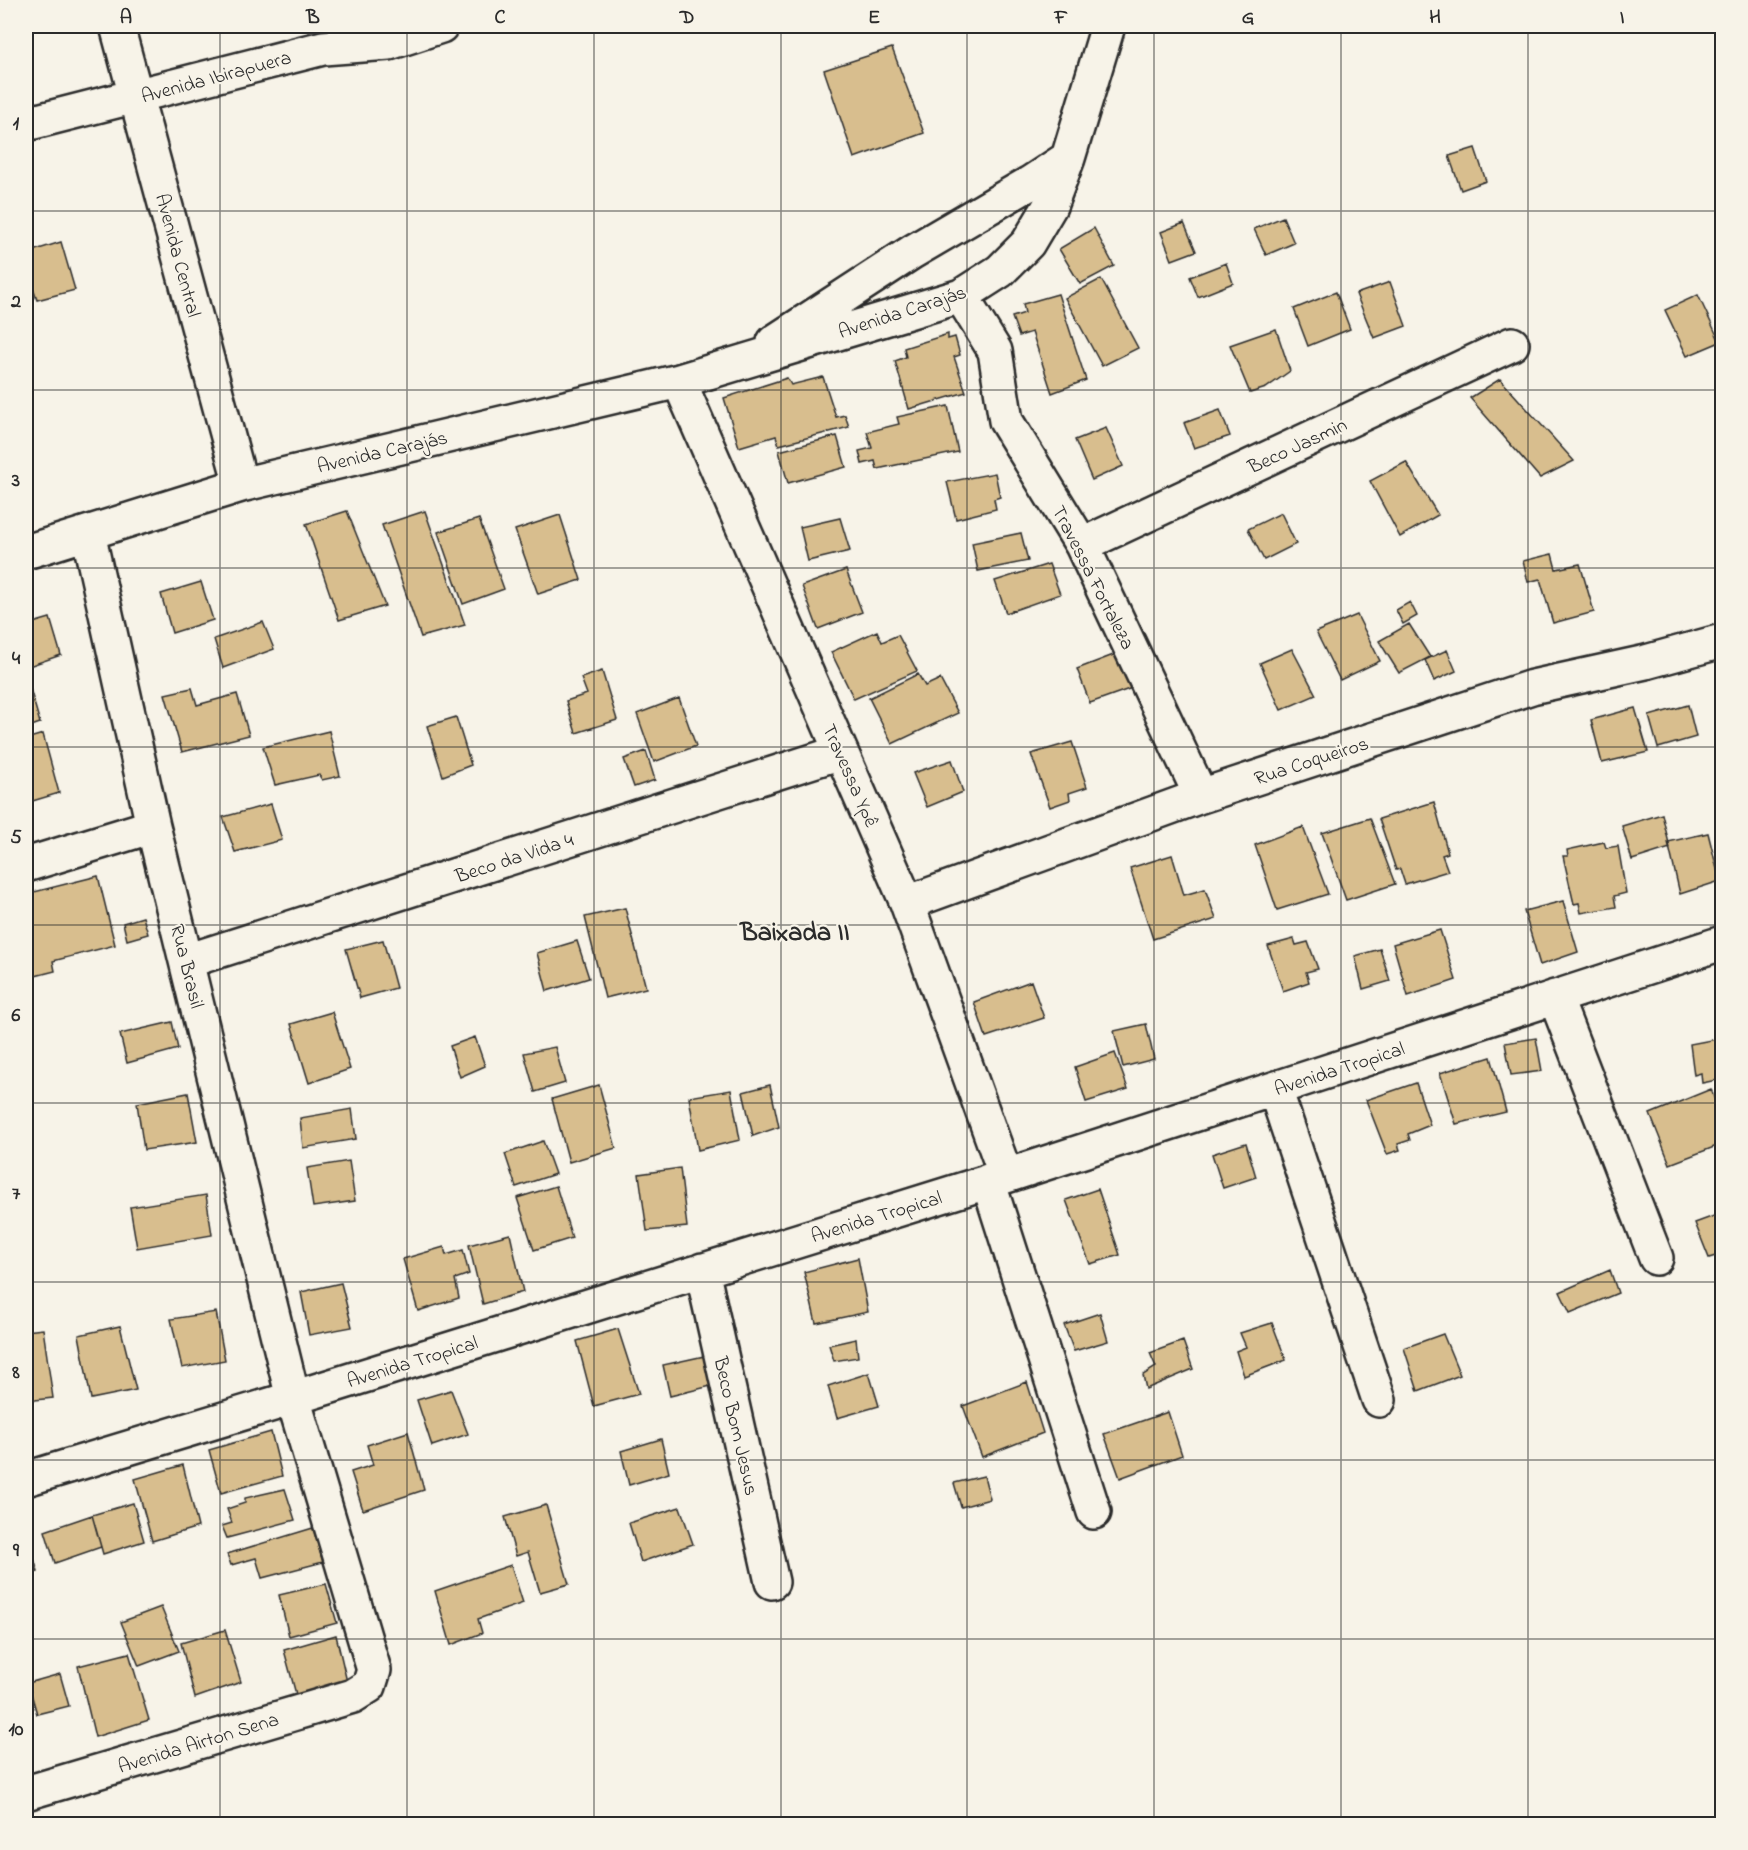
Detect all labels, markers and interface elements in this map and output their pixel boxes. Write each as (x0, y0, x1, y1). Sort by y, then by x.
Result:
text: A (120, 4, 132, 33)
text: B (305, 4, 320, 33)
text: C (495, 4, 506, 33)
text: D (679, 4, 694, 33)
text: E (868, 4, 880, 33)
text: F (1054, 4, 1068, 33)
text: G (1242, 4, 1255, 33)
text: H (1429, 4, 1441, 33)
text: I (1620, 4, 1625, 33)
street label: Avenida Ibirapuera (138, 44, 295, 112)
text: 1 (13, 110, 20, 139)
street label: Avenida Central (146, 191, 207, 321)
street label: Avenida Carajás (835, 279, 971, 348)
text: 2 (10, 288, 21, 317)
street label: Beco Jasmin (1243, 412, 1353, 483)
street label: Avenida Carajás (314, 424, 451, 483)
text: 3 (11, 467, 20, 496)
street label: Travessa Fortaleza (1043, 501, 1141, 655)
text: 4 (12, 645, 21, 674)
street label: Travessa Ypê (813, 720, 884, 832)
street label: Rua Coqueiros (1251, 730, 1373, 795)
text: 5 (10, 824, 22, 853)
street label: Beco da Vida 4 (451, 827, 578, 892)
district label: Baixada II (739, 915, 850, 953)
street label: Rua Brasil (161, 921, 210, 1012)
text: 6 (12, 1002, 21, 1031)
street label: Avenida Tropical (1271, 1036, 1409, 1105)
text: 7 (12, 1180, 21, 1209)
street label: Avenida Tropical (808, 1185, 946, 1252)
street label: Avenida Tropical (344, 1330, 482, 1397)
street label: Beco Bom Jesus (704, 1353, 765, 1499)
text: 8 (11, 1359, 20, 1388)
text: 9 (12, 1537, 20, 1566)
street label: Avenida Airton Sena (115, 1706, 283, 1783)
text: 10 (9, 1716, 24, 1745)

